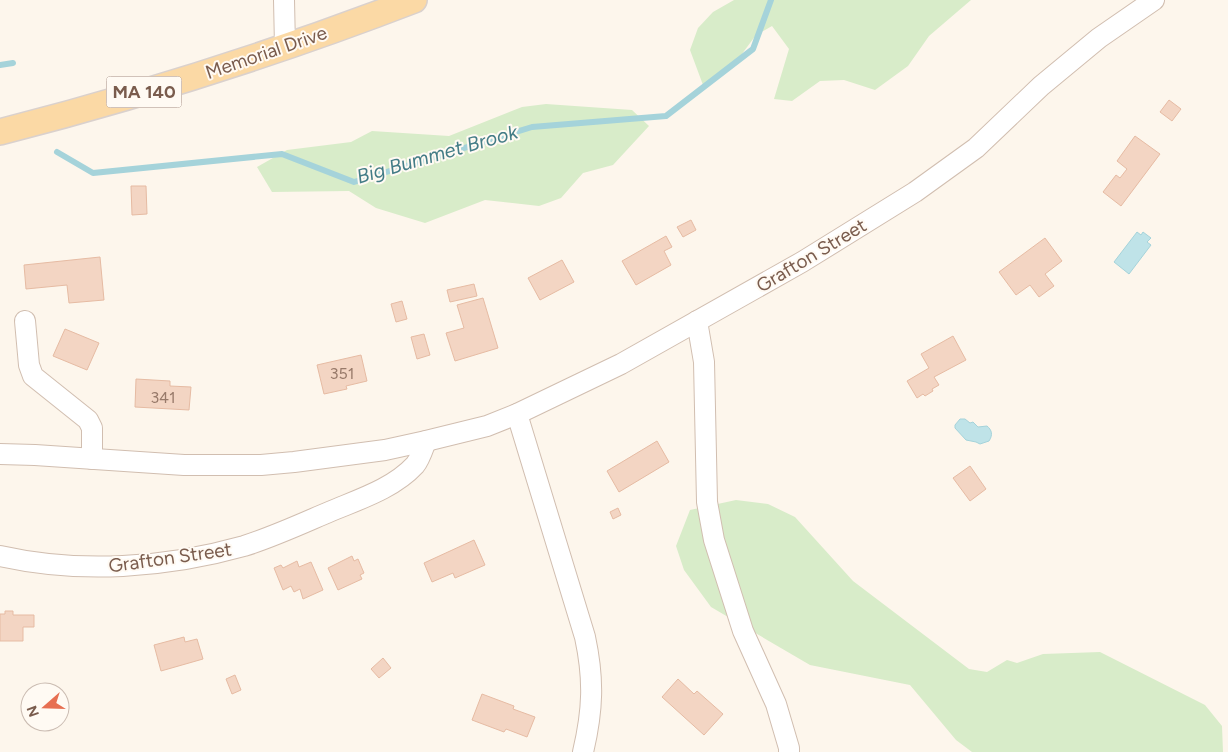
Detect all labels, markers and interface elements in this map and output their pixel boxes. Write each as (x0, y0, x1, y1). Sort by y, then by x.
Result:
street label: Memorial Drive (202, 21, 330, 84)
road number: MA 140 (106, 76, 182, 108)
water label: Big Bummet Brook (354, 119, 522, 188)
street label: Grafton Street (752, 214, 870, 297)
house number: 351 (330, 364, 354, 383)
house number: 341 (150, 388, 176, 407)
street label: Grafton Street (107, 537, 233, 578)
north arrow (20, 682, 70, 732)
text: N (23, 703, 43, 719)

